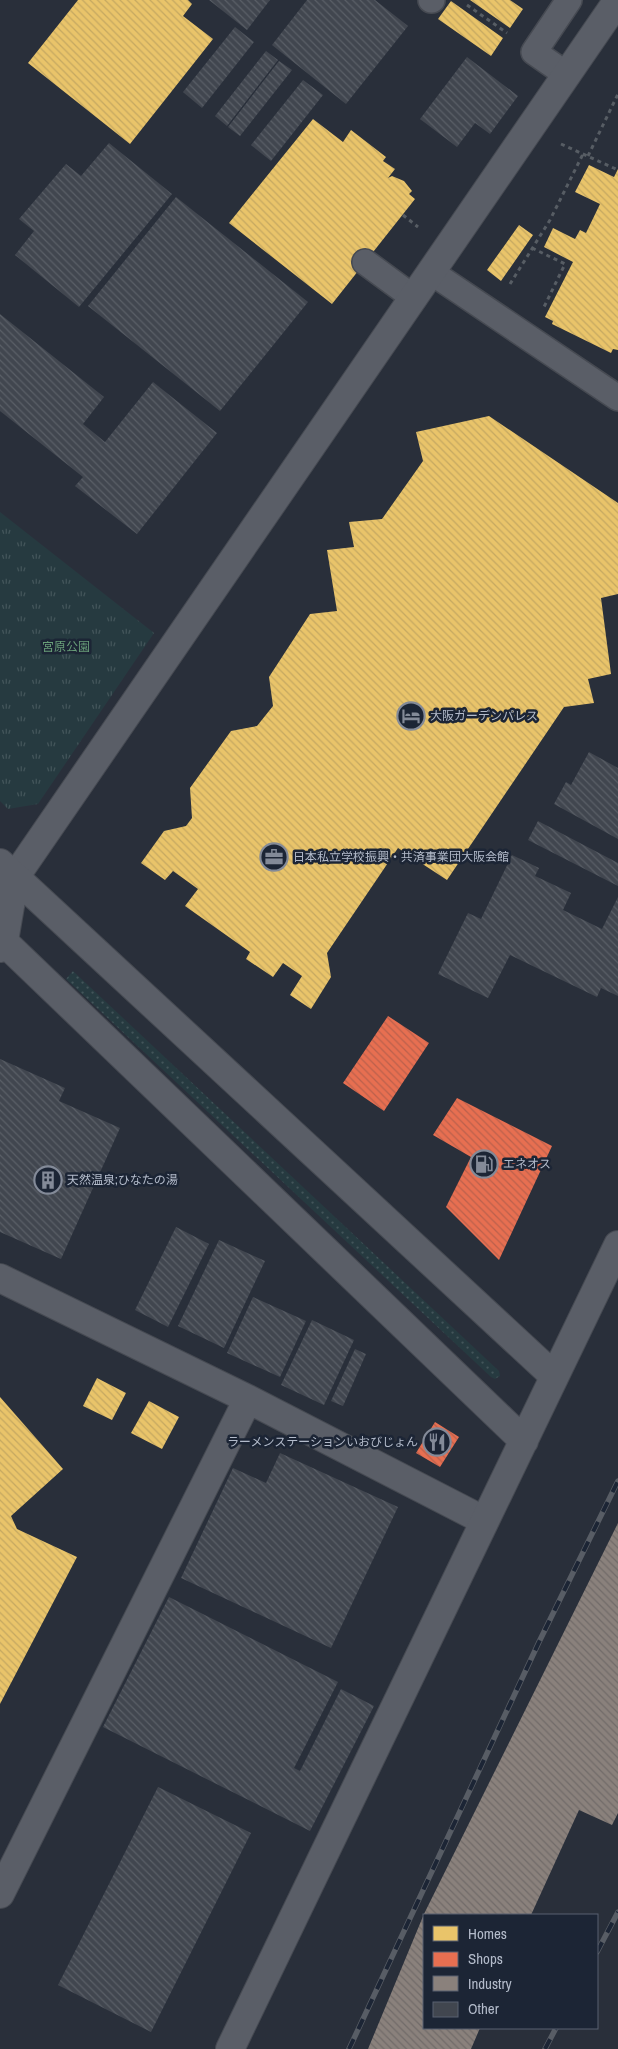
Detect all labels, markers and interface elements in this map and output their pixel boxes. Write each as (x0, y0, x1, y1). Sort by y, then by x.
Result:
park label: 宮原公園 (42, 639, 90, 655)
hotel icon: 大阪ガーデンパレス (396, 701, 426, 731)
place label: 大阪ガーデンパレス (430, 708, 538, 724)
office icon: 日本私立学校振興・共済事業団大阪会館 (259, 842, 289, 872)
place label: 日本私立学校振興・共済事業団大阪会館 (293, 849, 509, 865)
fuel station icon: エネオス (469, 1149, 499, 1179)
place label: エネオス (503, 1156, 551, 1172)
building icon: 天然温泉;ひなたの湯 (33, 1165, 63, 1195)
place label: 天然温泉;ひなたの湯 (67, 1172, 178, 1188)
restaurant icon: ラーメンステーションいおびじょん (422, 1427, 452, 1457)
place label: ラーメンステーションいおびじょん (227, 1434, 418, 1450)
legend (423, 1914, 598, 2029)
text: Homes (468, 1923, 507, 1944)
text: Shops (468, 1948, 503, 1969)
text: Industry (468, 1973, 513, 1994)
text: Other (468, 1998, 499, 2019)

